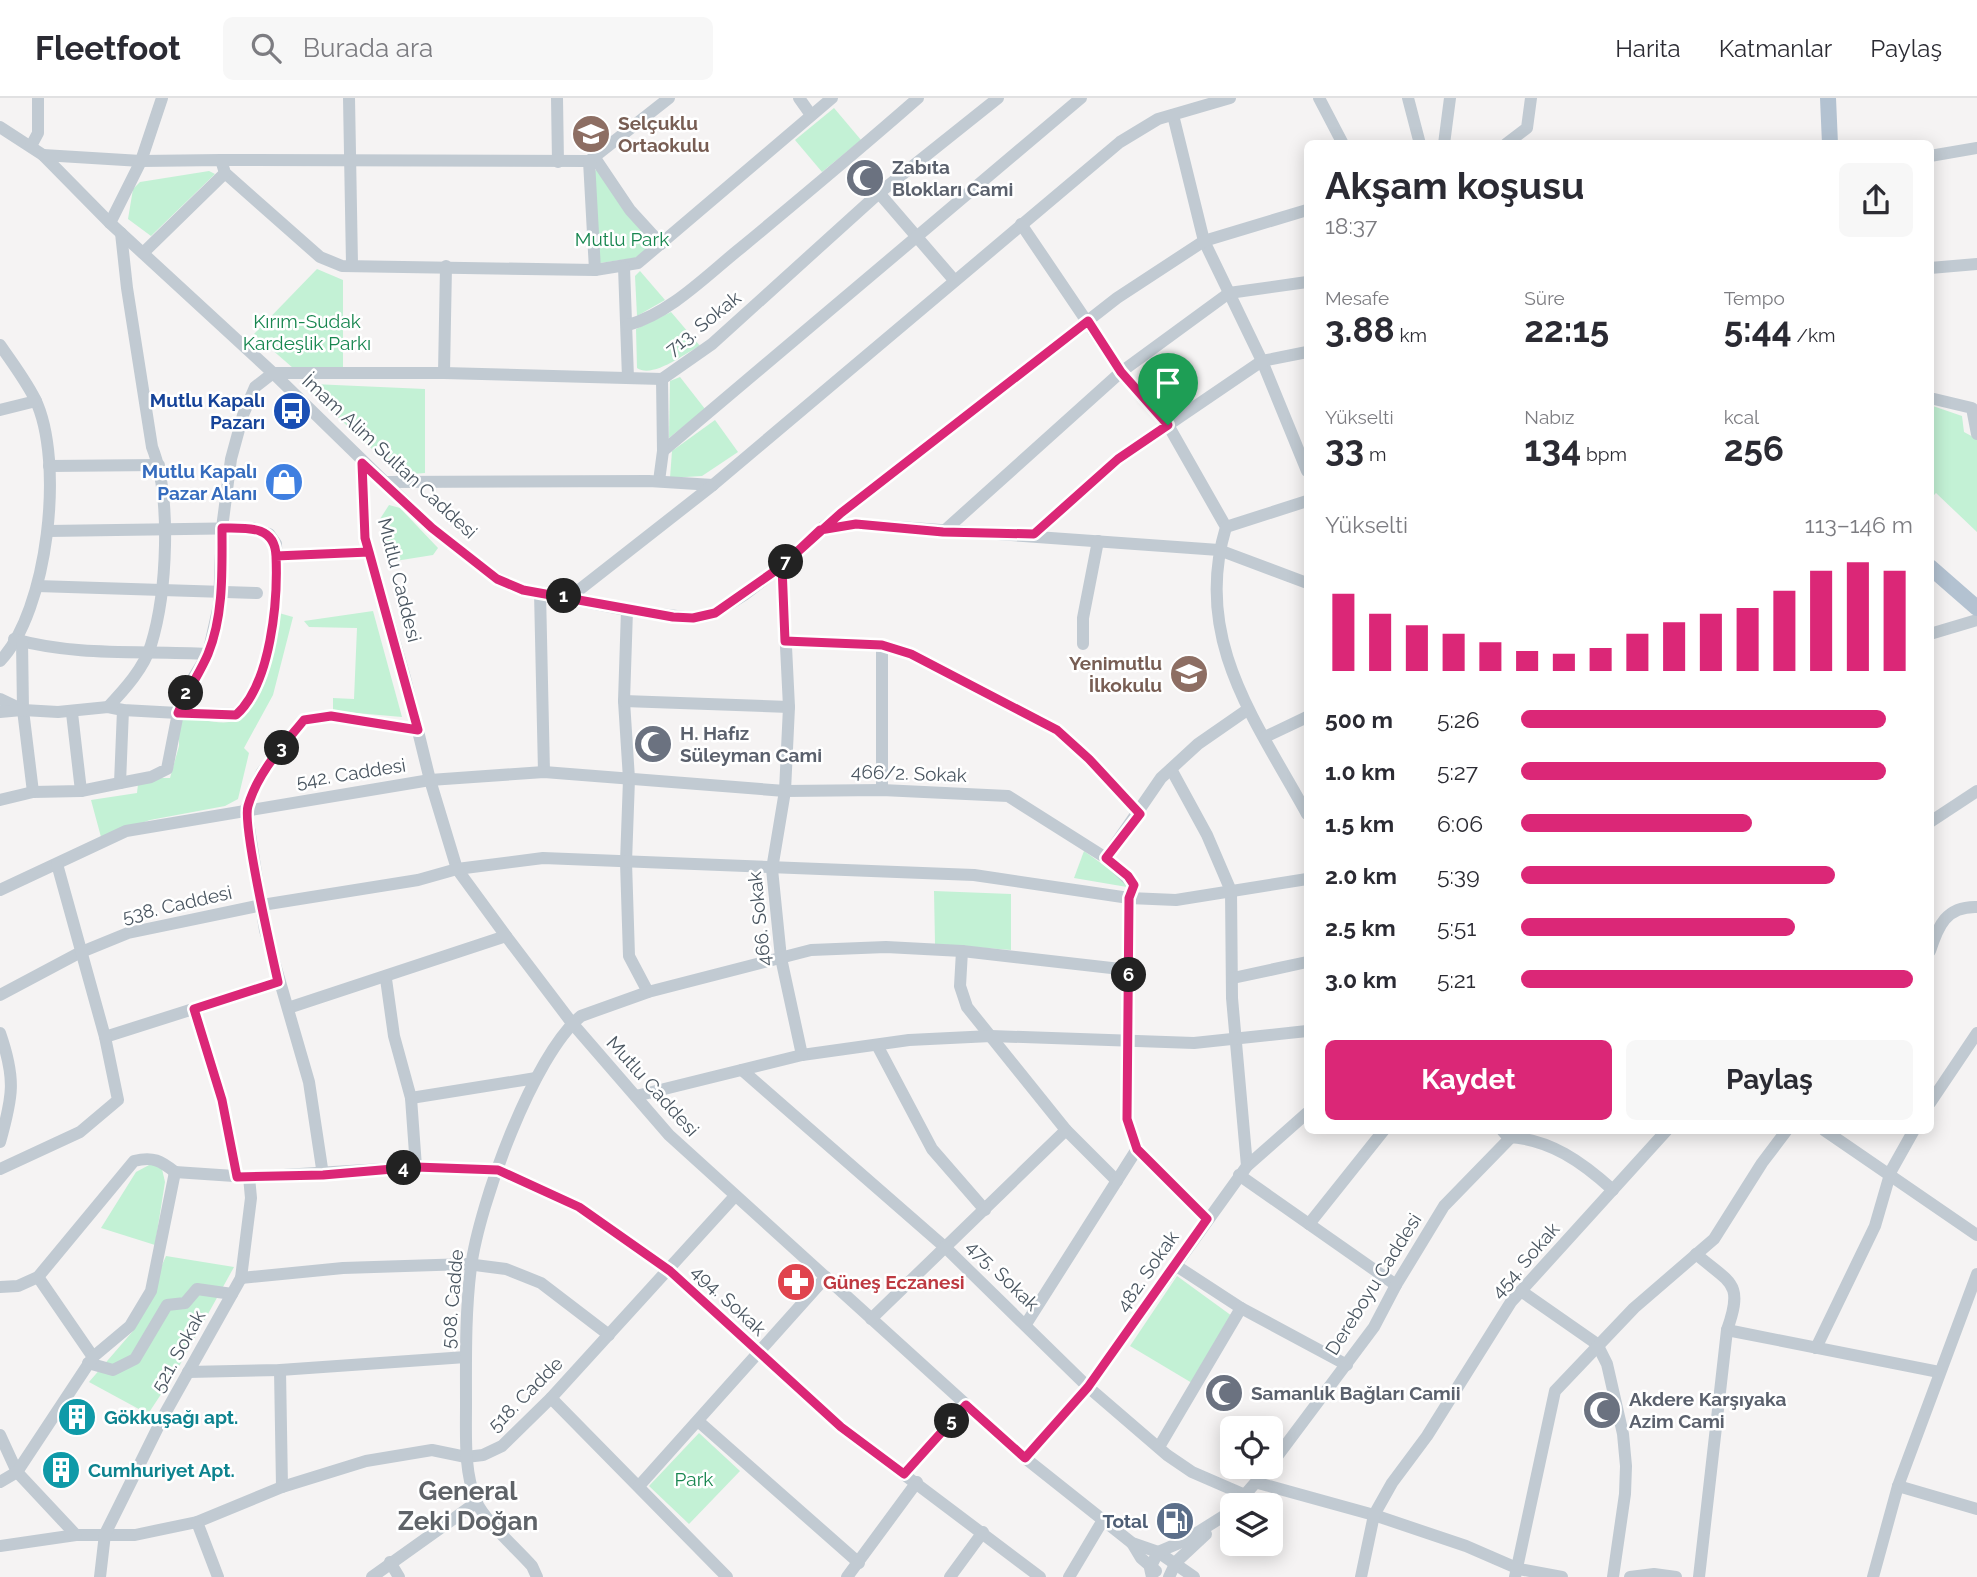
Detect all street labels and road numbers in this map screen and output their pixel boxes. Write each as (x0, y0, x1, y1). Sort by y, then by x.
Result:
street label: 713. Sokak (661, 286, 745, 360)
street label: İmam Alim Sultan Caddesi (298, 369, 482, 543)
street label: Mutlu Caddesi (374, 516, 426, 644)
street label: 542. Caddesi (295, 753, 407, 793)
street label: 466/2. Sokak (851, 760, 967, 786)
street label: 466. Sokak (743, 871, 775, 967)
street label: 538. Caddesi (120, 881, 234, 927)
street label: Mutlu Caddesi (602, 1031, 704, 1141)
street label: Dereboyu Caddesi (1321, 1209, 1425, 1359)
street label: 454. Sokak (1486, 1218, 1564, 1302)
street label: 482. Sokak (1111, 1226, 1183, 1316)
street label: 475. Sokak (962, 1235, 1044, 1315)
street label: 508. Cadde (437, 1248, 467, 1350)
street label: 494. Sokak (687, 1260, 771, 1340)
street label: 521. Sokak (147, 1306, 209, 1396)
street label: 518. Cadde (483, 1352, 567, 1436)

